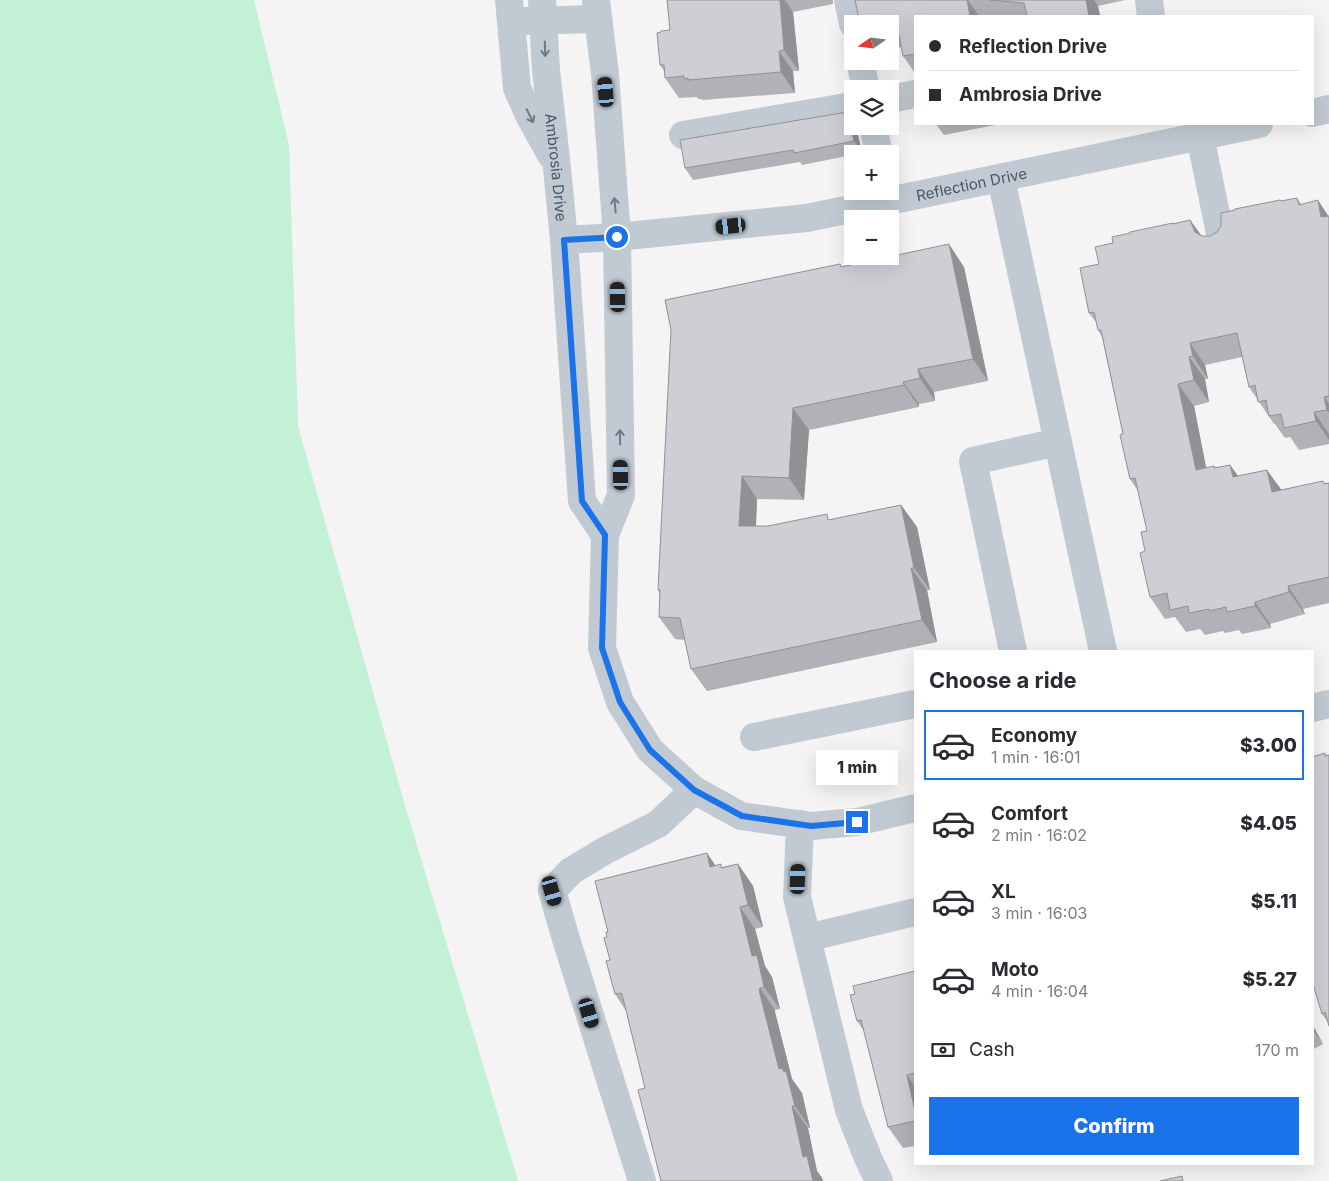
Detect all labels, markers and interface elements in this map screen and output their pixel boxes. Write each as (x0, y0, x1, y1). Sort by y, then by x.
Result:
north arrow (844, 15, 899, 70)
map controls (844, 15, 899, 265)
text: Reflection Drive (959, 35, 1107, 58)
one-way arrow (540, 40, 550, 56)
car (597, 76, 614, 108)
button: layers (844, 80, 899, 135)
text: Ambrosia Drive (959, 83, 1102, 106)
one-way arrow (525, 108, 535, 123)
street label: Ambrosia Drive (541, 112, 572, 222)
button: + (844, 145, 899, 200)
street label: Reflection Drive (914, 163, 1029, 205)
one-way arrow (610, 197, 620, 213)
button: − (844, 210, 899, 265)
car (715, 217, 746, 235)
route start (606, 226, 628, 248)
car (610, 282, 625, 312)
one-way arrow (616, 429, 625, 445)
car (613, 460, 628, 490)
text: Choose a ride (929, 667, 1077, 693)
icon: car (931, 723, 976, 768)
text: Economy (991, 724, 1077, 747)
text: $3.00 (1240, 734, 1297, 757)
text: 1 min · 16:01 (991, 747, 1081, 767)
callout: 1 min (816, 750, 898, 784)
text: 1 min (837, 757, 877, 777)
icon: car (931, 801, 976, 846)
text: Comfort (991, 802, 1068, 825)
route end (846, 811, 868, 833)
text: $4.05 (1240, 812, 1297, 835)
text: 2 min · 16:02 (991, 825, 1087, 845)
car (789, 864, 806, 894)
car (540, 875, 563, 907)
icon: car (931, 879, 976, 924)
text: XL (991, 880, 1016, 903)
text: $5.11 (1251, 890, 1297, 913)
text: 3 min · 16:03 (991, 903, 1087, 923)
icon: car (931, 957, 976, 1002)
text: Moto (991, 958, 1039, 981)
text: $5.27 (1242, 968, 1297, 991)
text: 4 min · 16:04 (991, 981, 1088, 1001)
car (577, 996, 600, 1030)
icon: cash (929, 1036, 957, 1064)
text: Cash (969, 1038, 1015, 1061)
text: 170 m (1255, 1040, 1299, 1060)
button: Confirm (929, 1097, 1299, 1155)

